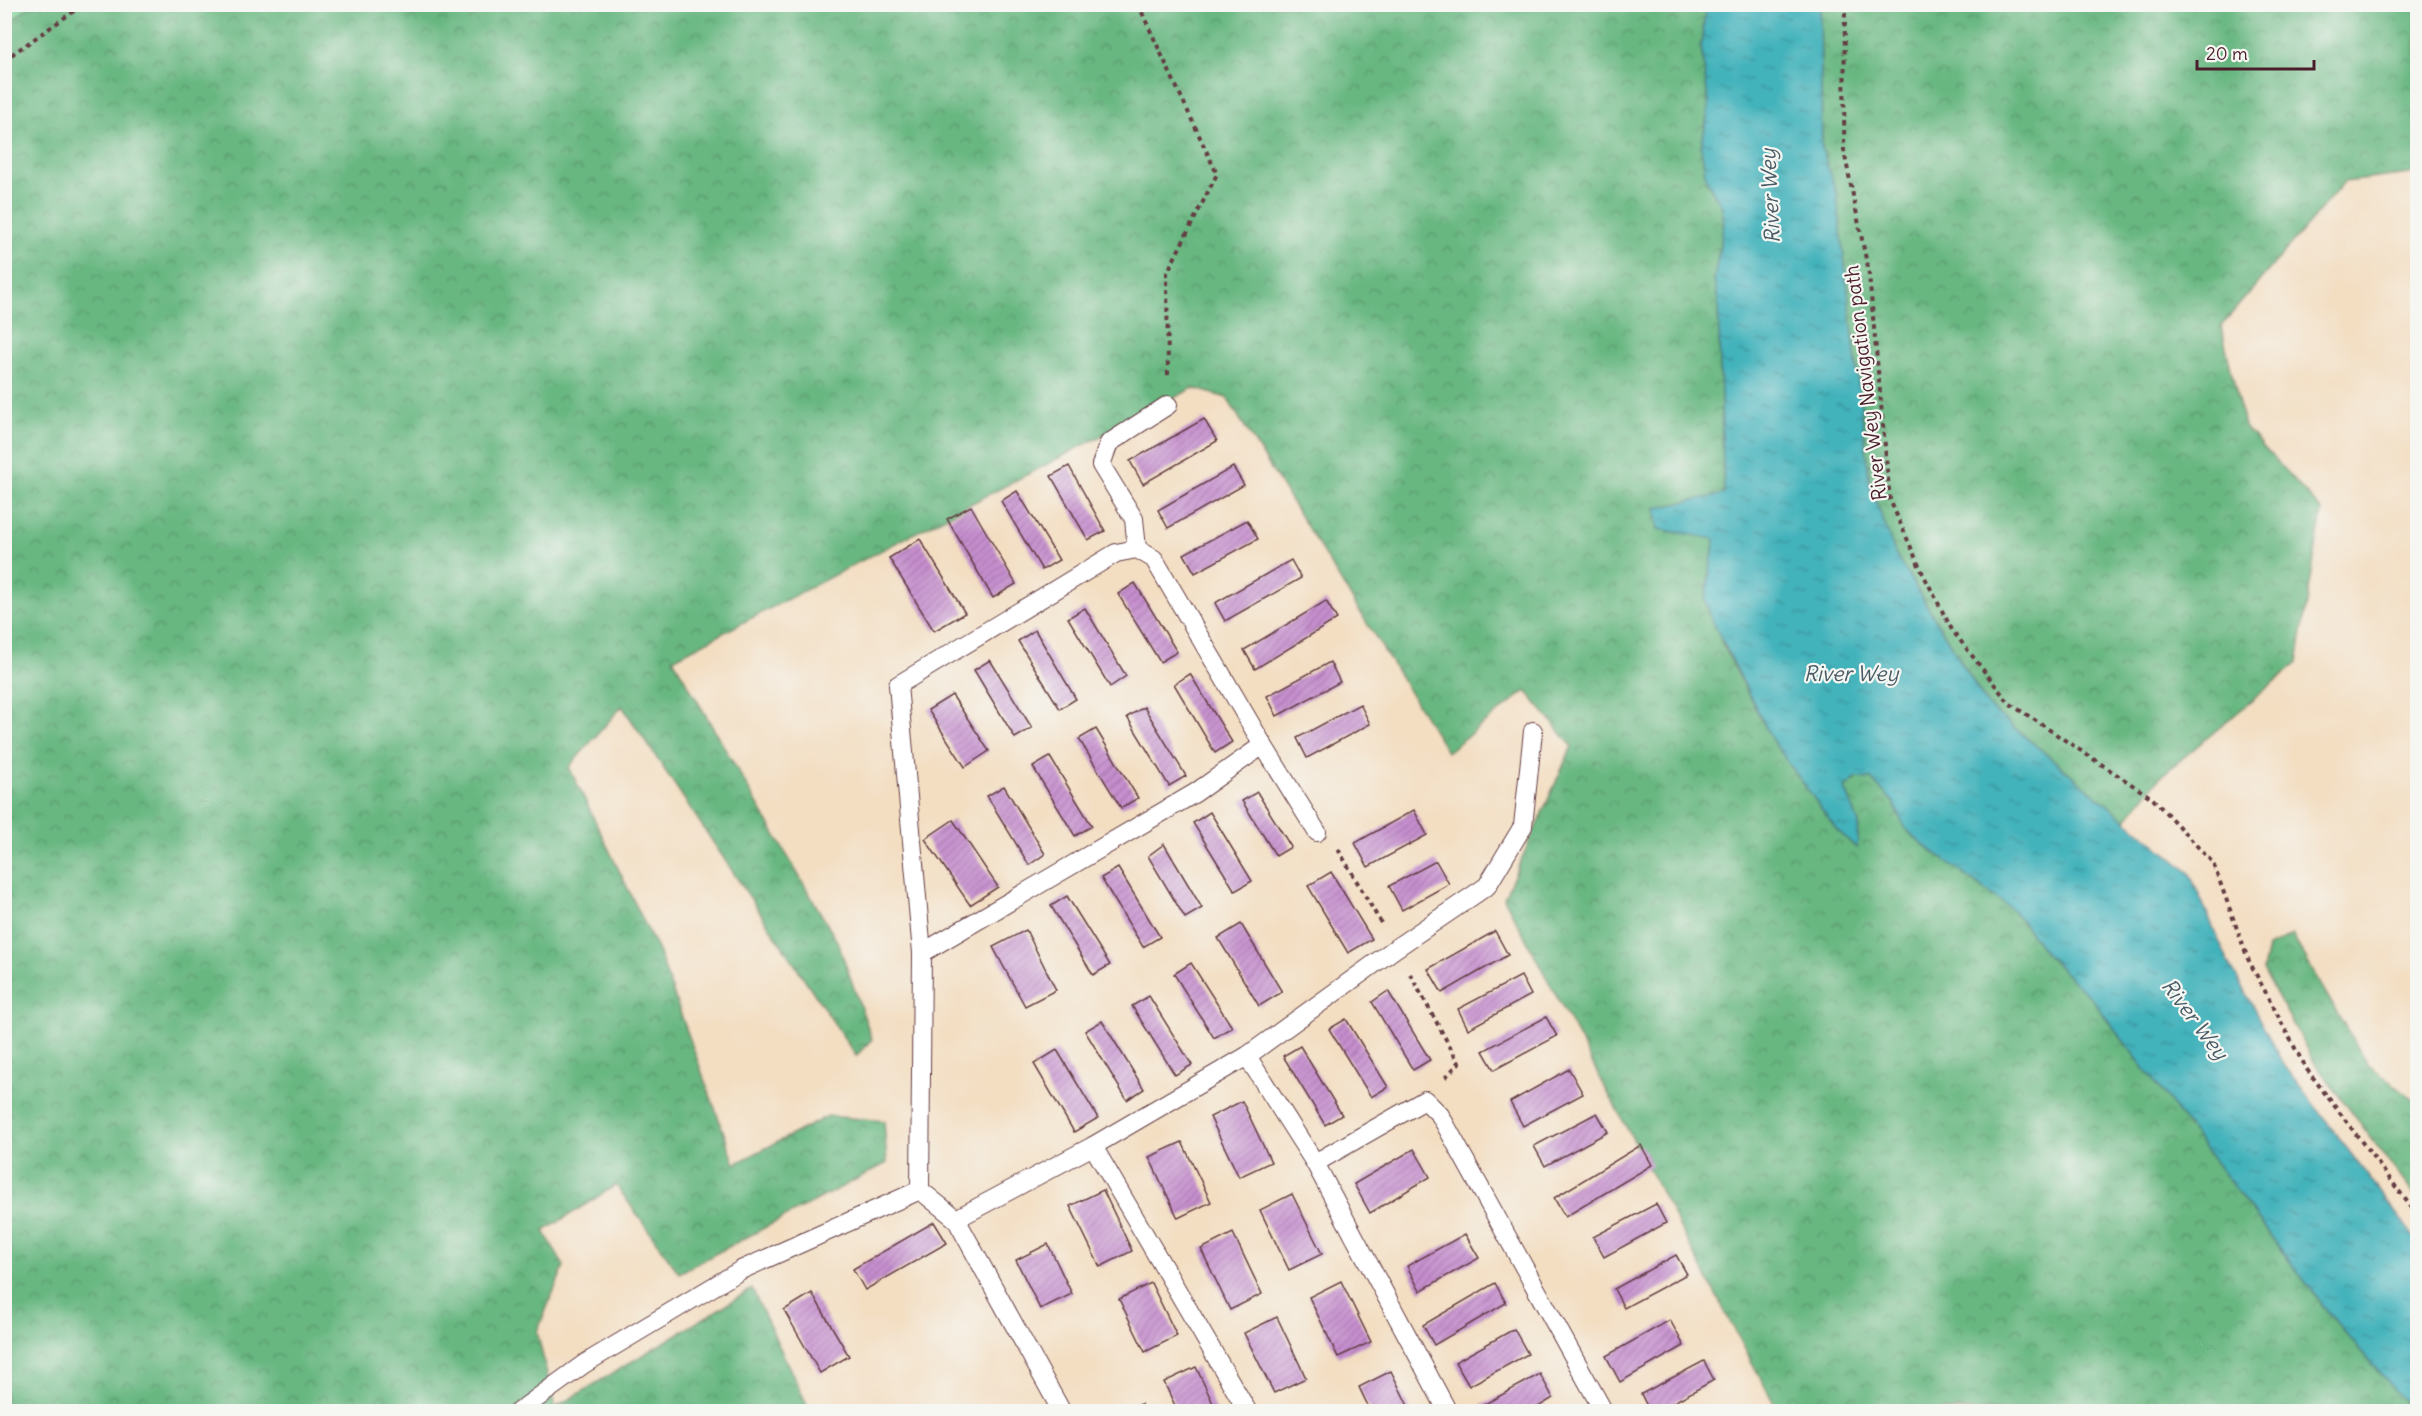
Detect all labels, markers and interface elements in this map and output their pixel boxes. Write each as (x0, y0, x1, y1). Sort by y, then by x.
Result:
scale bar (2197, 33, 2314, 71)
text: 20 m (2206, 42, 2248, 65)
water label: River Wey (1754, 146, 1786, 244)
street label: River Wey Navigation path (1838, 264, 1892, 502)
water label: River Wey (1804, 660, 1900, 687)
water label: River Wey (2156, 973, 2236, 1067)

